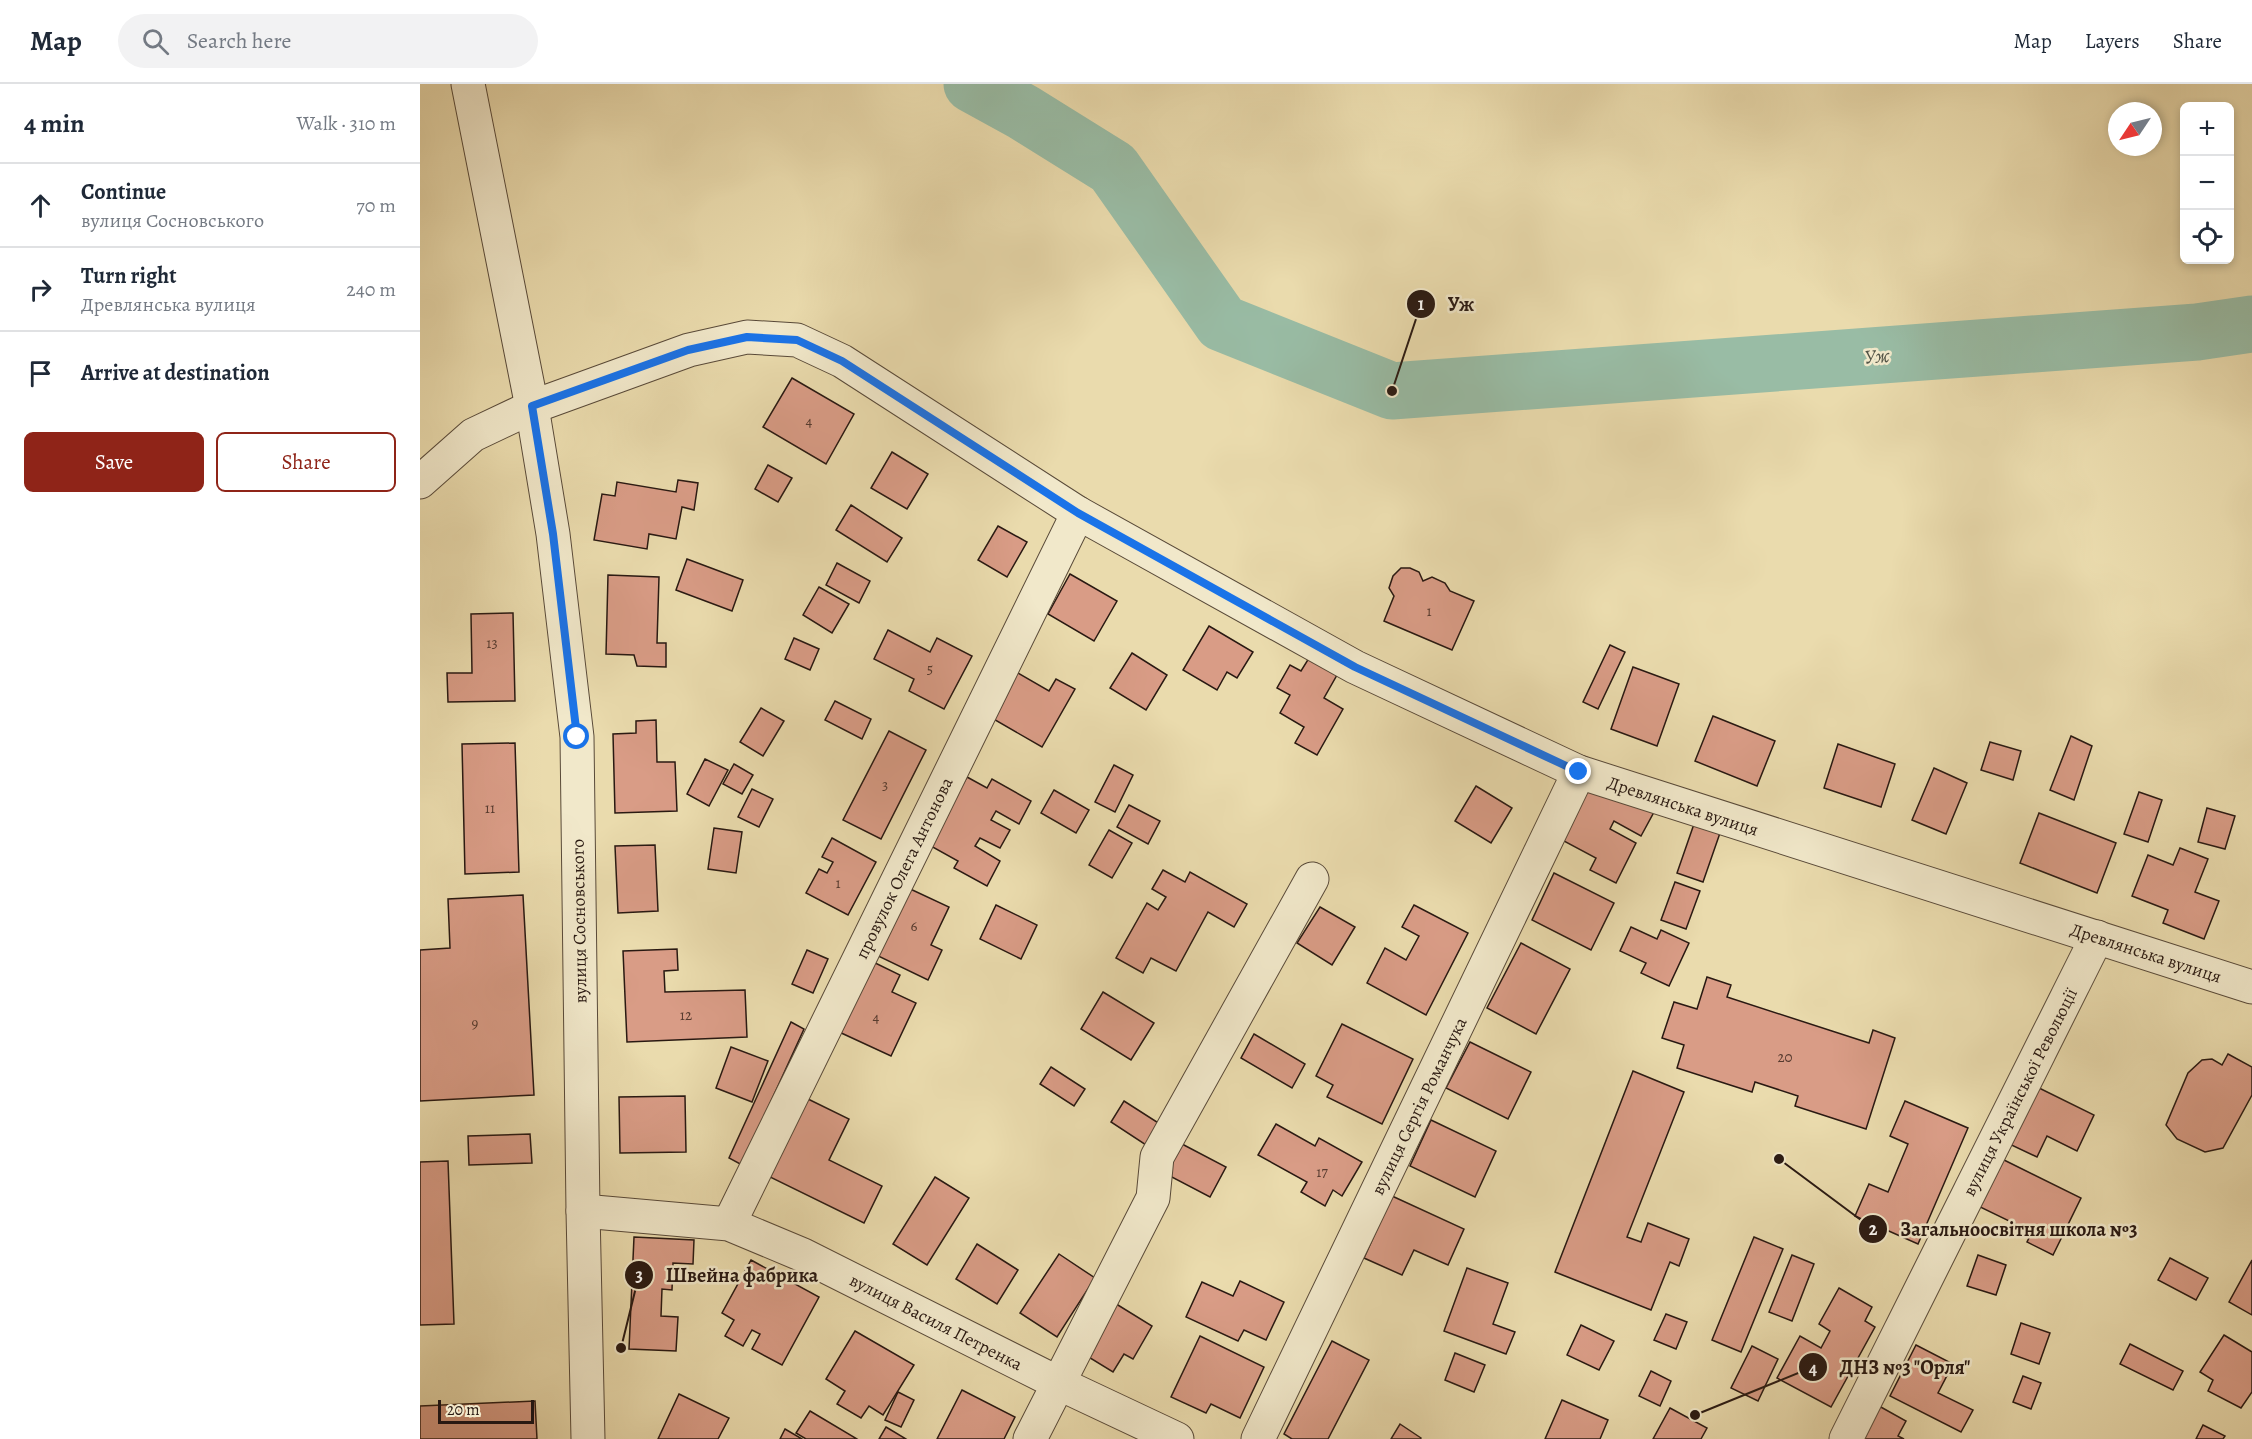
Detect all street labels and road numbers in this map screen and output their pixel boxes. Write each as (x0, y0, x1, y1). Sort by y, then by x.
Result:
street label: Древлянська вулиця (1605, 770, 1761, 842)
street label: провулок Олега Антонова (849, 772, 959, 963)
street label: вулиця Сосновського (566, 838, 592, 1004)
street label: Древлянська вулиця (2068, 917, 2224, 989)
street label: вулиця Української Революції (1957, 984, 2083, 1200)
street label: вулиця Сергія Романчука (1365, 1012, 1473, 1199)
street label: вулиця Василя Петренка (845, 1268, 1027, 1376)

